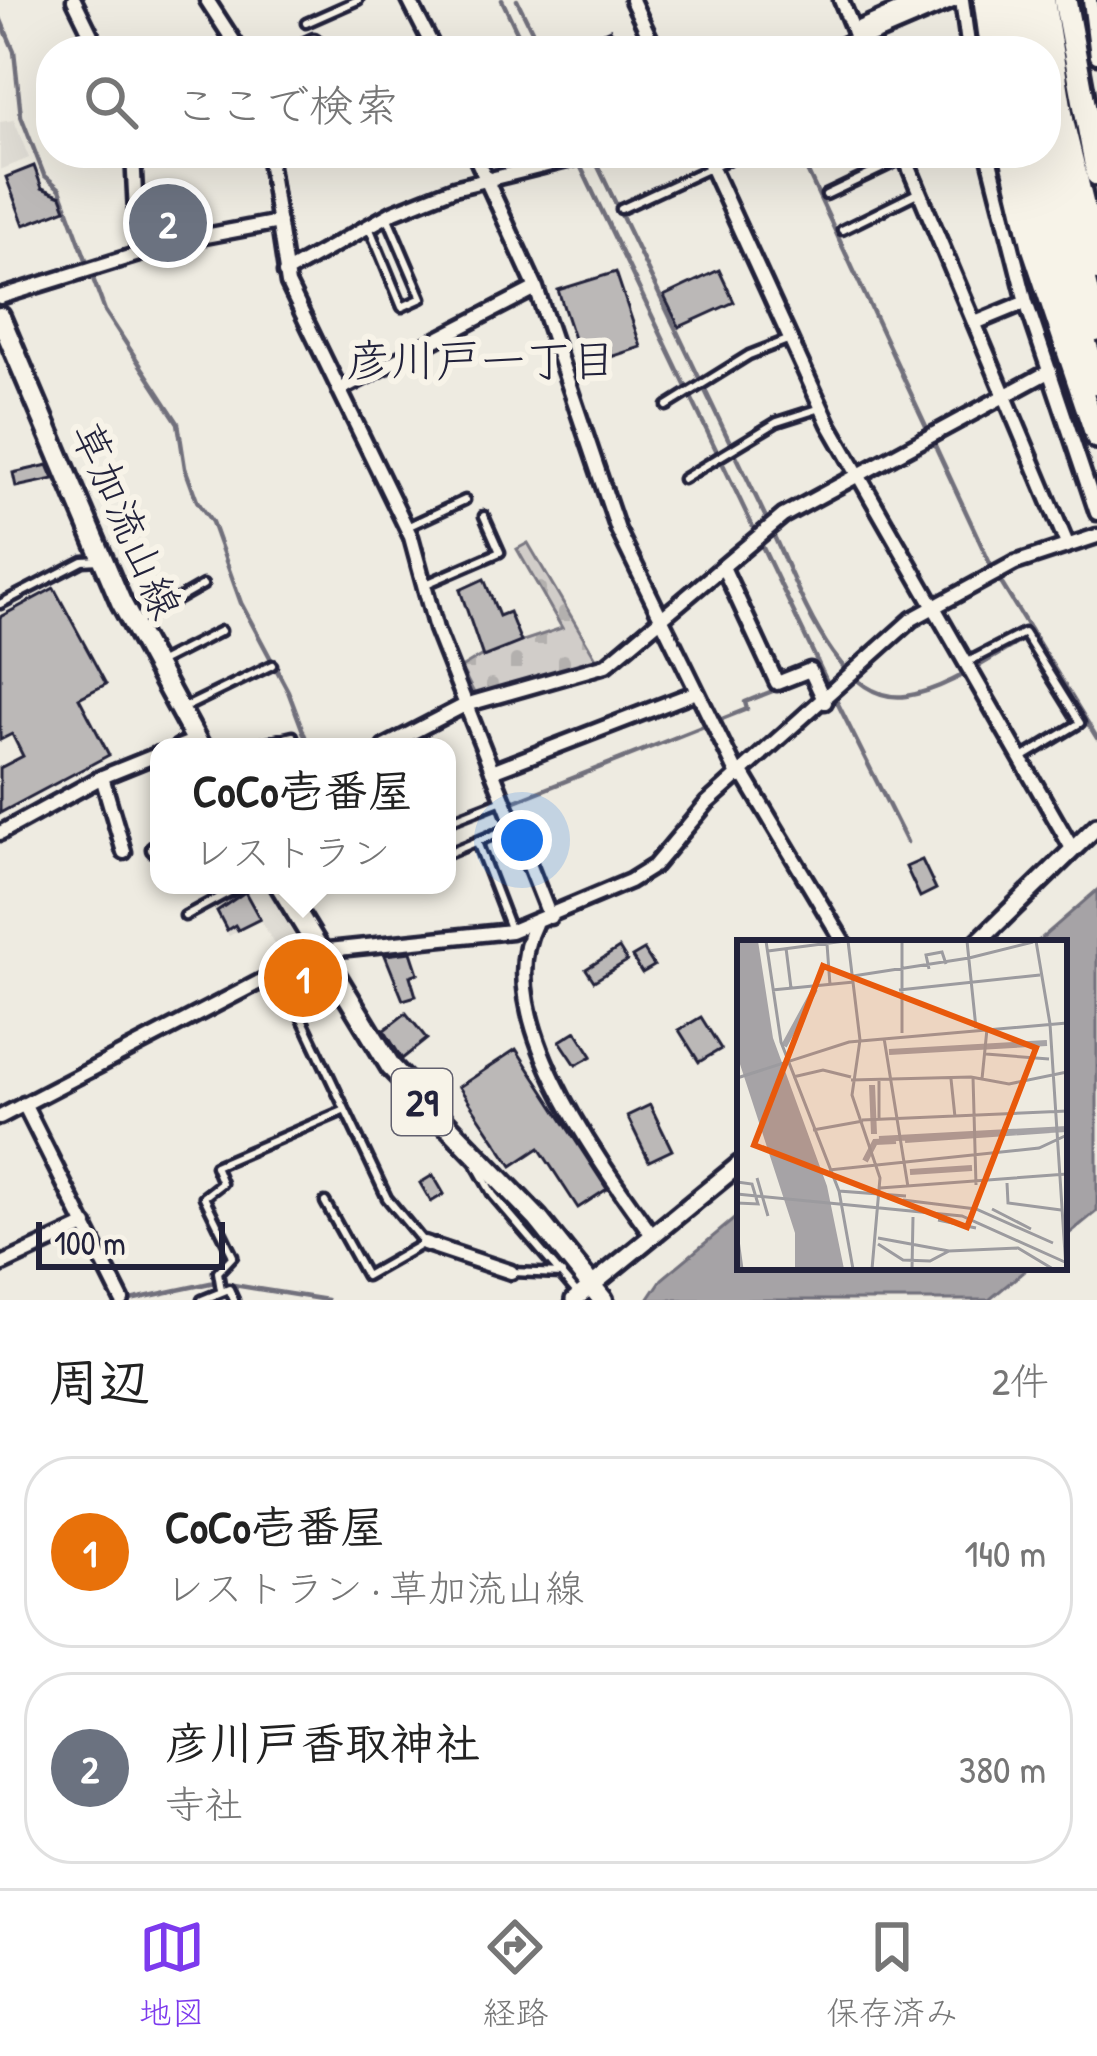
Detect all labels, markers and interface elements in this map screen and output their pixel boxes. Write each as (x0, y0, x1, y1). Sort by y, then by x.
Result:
search box (36, 36, 1061, 168)
icon: search (78, 69, 144, 135)
text: ここで検索 (174, 74, 399, 135)
pin: 2 (129, 178, 207, 268)
district label: 彦川戸一丁目 (346, 329, 616, 390)
street label: 草加流山線 (59, 412, 196, 627)
popup (150, 738, 456, 894)
text: CoCo壱番屋 (193, 760, 413, 821)
your location (492, 810, 552, 870)
text: レストラン (193, 825, 391, 878)
pin: 1 (264, 933, 342, 1023)
inset map (737, 940, 1067, 1270)
road number: 29 (392, 1069, 452, 1135)
scale bar (36, 1216, 225, 1269)
text: 100 m (54, 1221, 126, 1265)
text: 周辺 (48, 1347, 150, 1416)
text: 2件 (992, 1354, 1049, 1407)
text: CoCo壱番屋 (165, 1496, 386, 1557)
text: 1 (83, 1526, 97, 1579)
text: 140 m (964, 1526, 1046, 1579)
text: レストラン · 草加流山線 (165, 1561, 584, 1614)
text: 彦川戸香取神社 (165, 1712, 480, 1773)
text: 2 (81, 1742, 99, 1795)
text: 380 m (959, 1742, 1046, 1795)
text: 寺社 (165, 1777, 243, 1830)
tab: 地図 (139, 1914, 205, 2034)
tab: 経路 (482, 1914, 548, 2034)
tab: 保存済み (826, 1914, 958, 2034)

